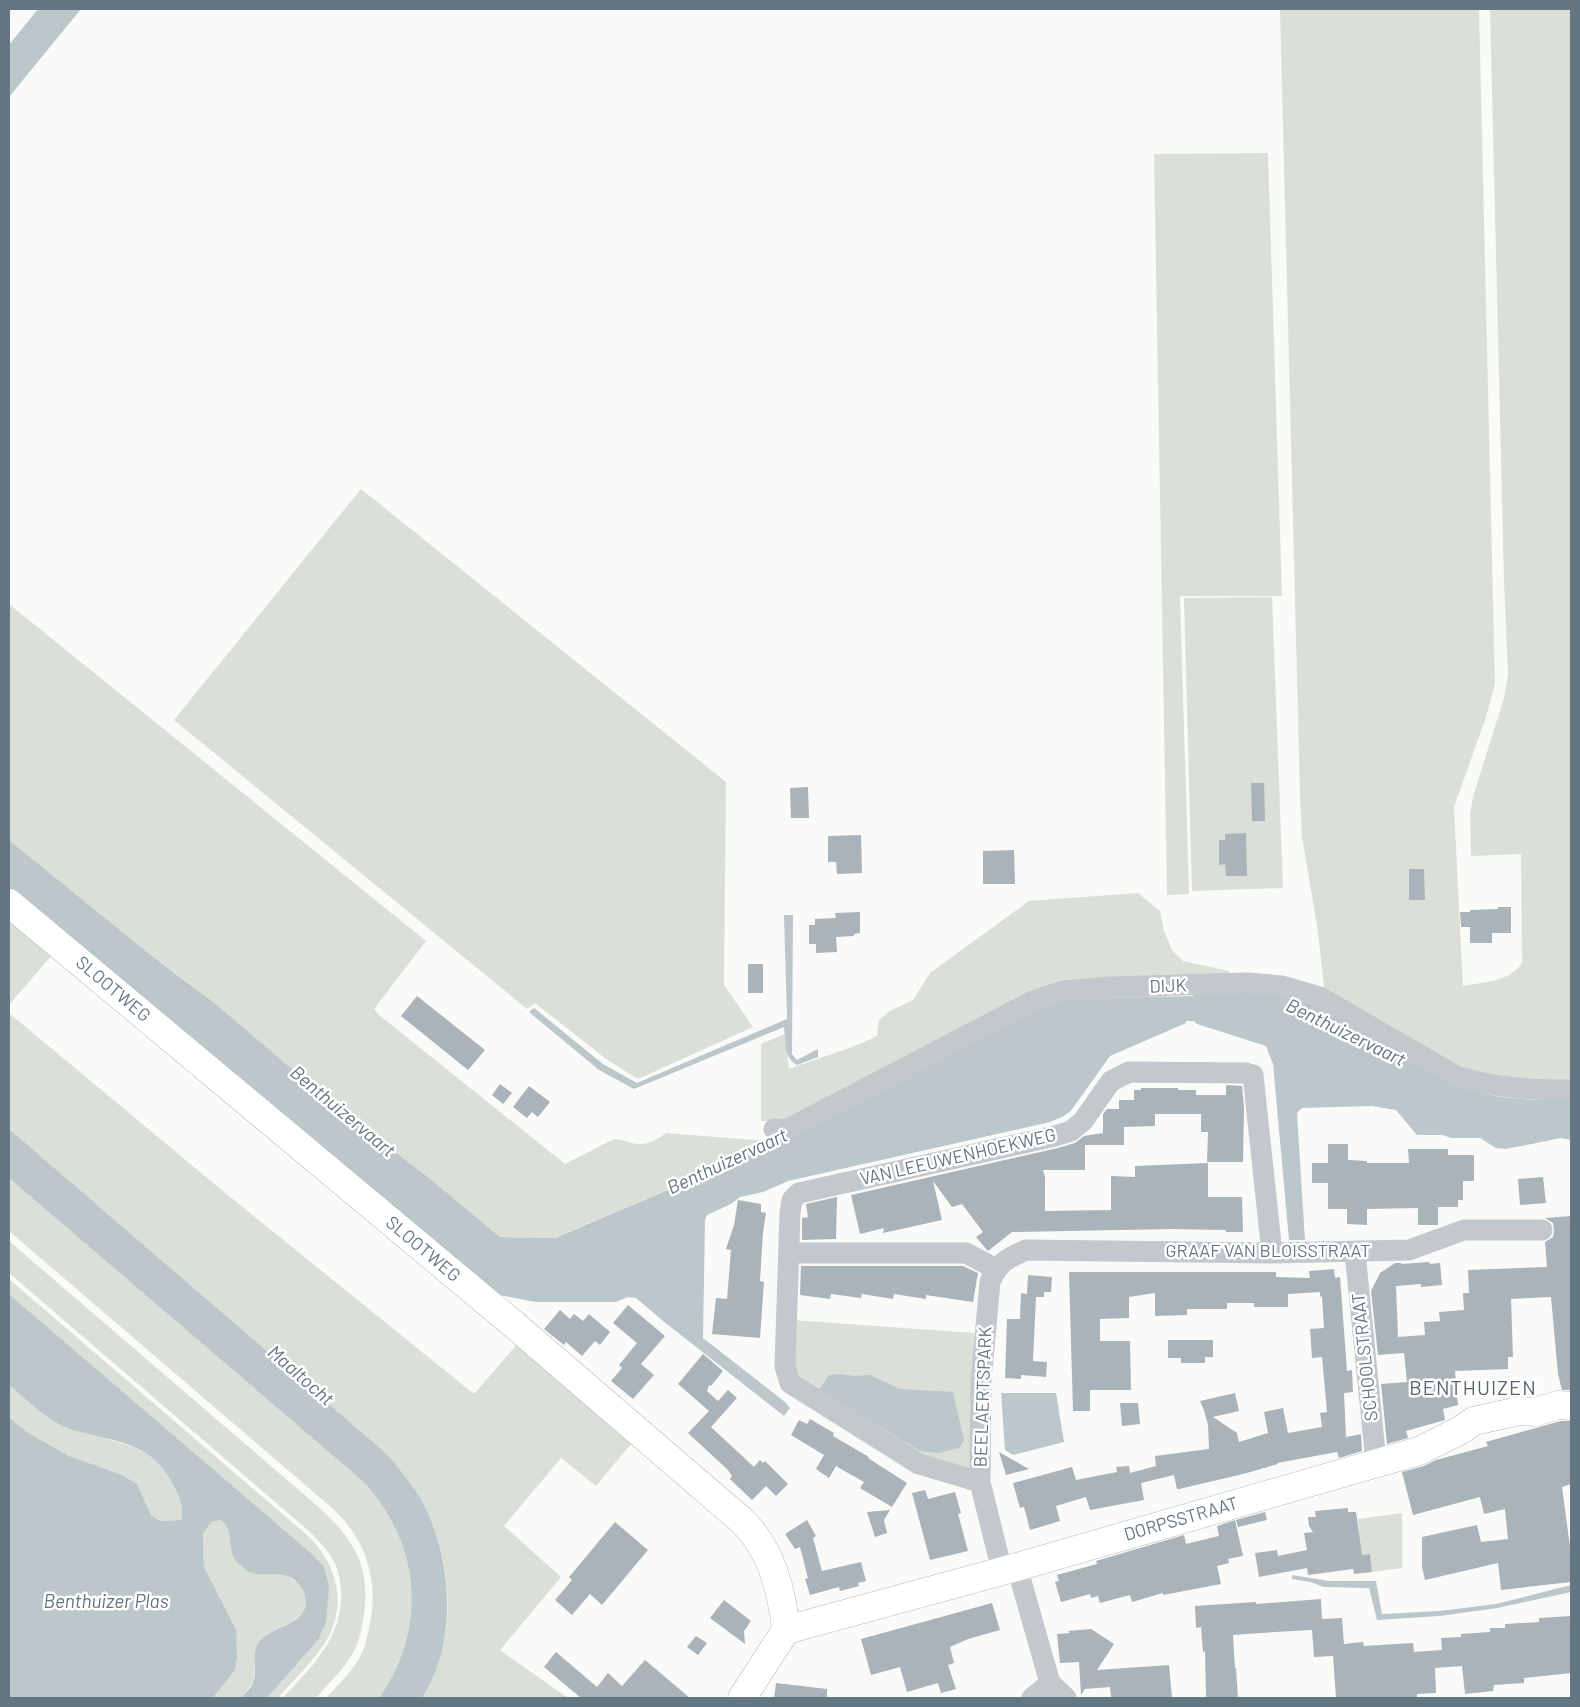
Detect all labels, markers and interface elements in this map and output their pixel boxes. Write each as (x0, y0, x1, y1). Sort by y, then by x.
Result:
street label: SLOOTWEG (72, 951, 155, 1026)
street label: DIJK (1149, 973, 1187, 997)
water label: Benthuizervaart (1283, 993, 1410, 1070)
water label: Benthuizervaart (286, 1060, 401, 1161)
water label: Benthuizervaart (663, 1123, 791, 1198)
street label: VAN LEEUWENHOEKWEG (858, 1123, 1058, 1189)
street label: SLOOTWEG (382, 1211, 465, 1286)
street label: GRAAF VAN BLOISSTRAAT (1166, 1239, 1370, 1261)
street label: SCHOOLSTRAAT (1346, 1292, 1382, 1422)
street label: BEELAERTSPARK (969, 1326, 995, 1468)
water label: Maaltocht (264, 1340, 339, 1410)
district label: BENTHUIZEN (1409, 1375, 1537, 1399)
street label: DORPSSTRAAT (1121, 1491, 1240, 1545)
water label: Benthuizer Plas (43, 1589, 169, 1612)

